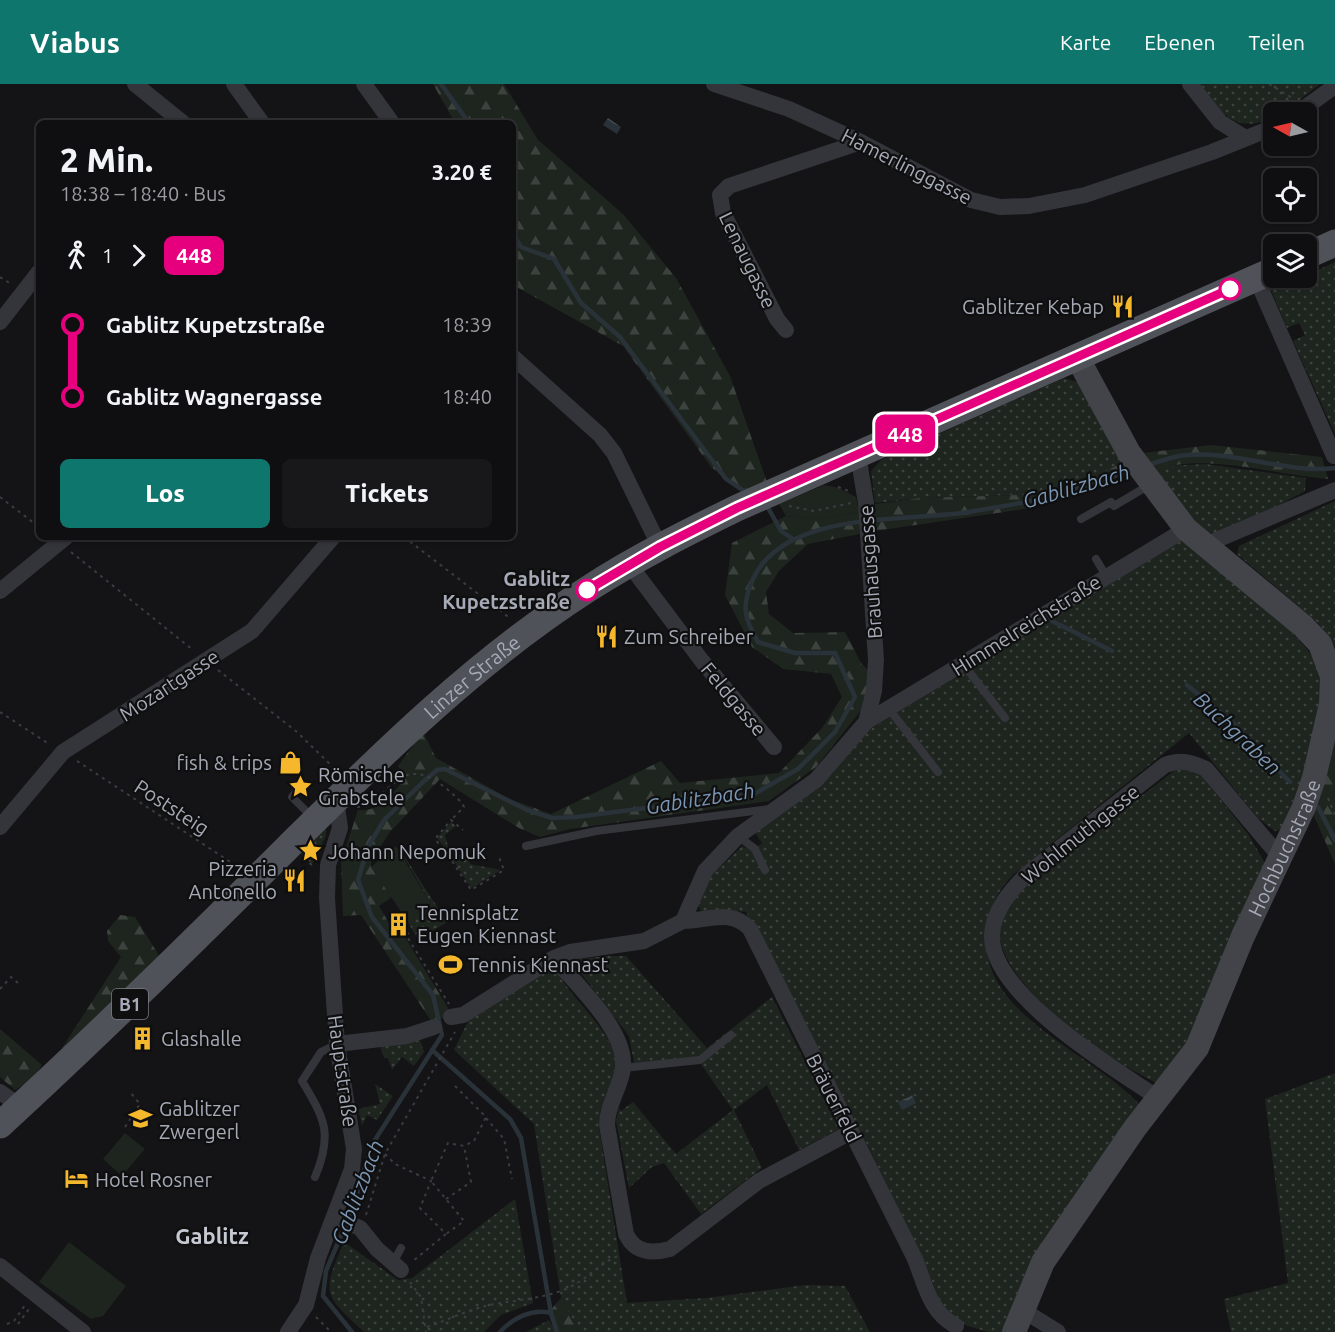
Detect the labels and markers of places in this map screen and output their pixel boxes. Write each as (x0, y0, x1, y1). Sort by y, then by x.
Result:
unlabelled marker (1219, 278, 1241, 300)
restaurant icon: Gablitzer Kebap (1109, 293, 1135, 319)
place label: Gablitzer Kebap (962, 295, 1104, 318)
place label: Gablitz Kupetzstraße (442, 567, 570, 613)
marker: Gablitz Kupetzstraße (576, 579, 598, 601)
restaurant icon: Zum Schreiber (593, 623, 619, 649)
place label: Zum Schreiber (624, 625, 754, 648)
shop icon: fish & trips (277, 749, 303, 775)
place label: fish & trips (177, 751, 272, 774)
place label: Römische Grabstele (318, 763, 405, 809)
place icon: Römische Grabstele (287, 773, 313, 799)
place icon: Johann Nepomuk (297, 838, 323, 864)
place label: Johann Nepomuk (328, 840, 486, 863)
place label: Pizzeria Antonello (188, 857, 277, 903)
restaurant icon: Pizzeria Antonello (282, 867, 308, 893)
place label: Tennisplatz Eugen Kiennast (417, 901, 556, 947)
building icon: Tennisplatz Eugen Kiennast (386, 911, 412, 937)
sports icon: Tennis Kiennast (437, 951, 463, 977)
place label: Tennis Kiennast (468, 953, 608, 976)
building icon: Glashalle (130, 1025, 156, 1051)
place label: Glashalle (161, 1027, 242, 1050)
place label: Gablitzer Zwergerl (159, 1097, 240, 1143)
school or university icon: Gablitzer Zwergerl (128, 1106, 154, 1132)
hotel icon: Hotel Rosner (64, 1166, 90, 1192)
place label: Hotel Rosner (95, 1168, 213, 1191)

